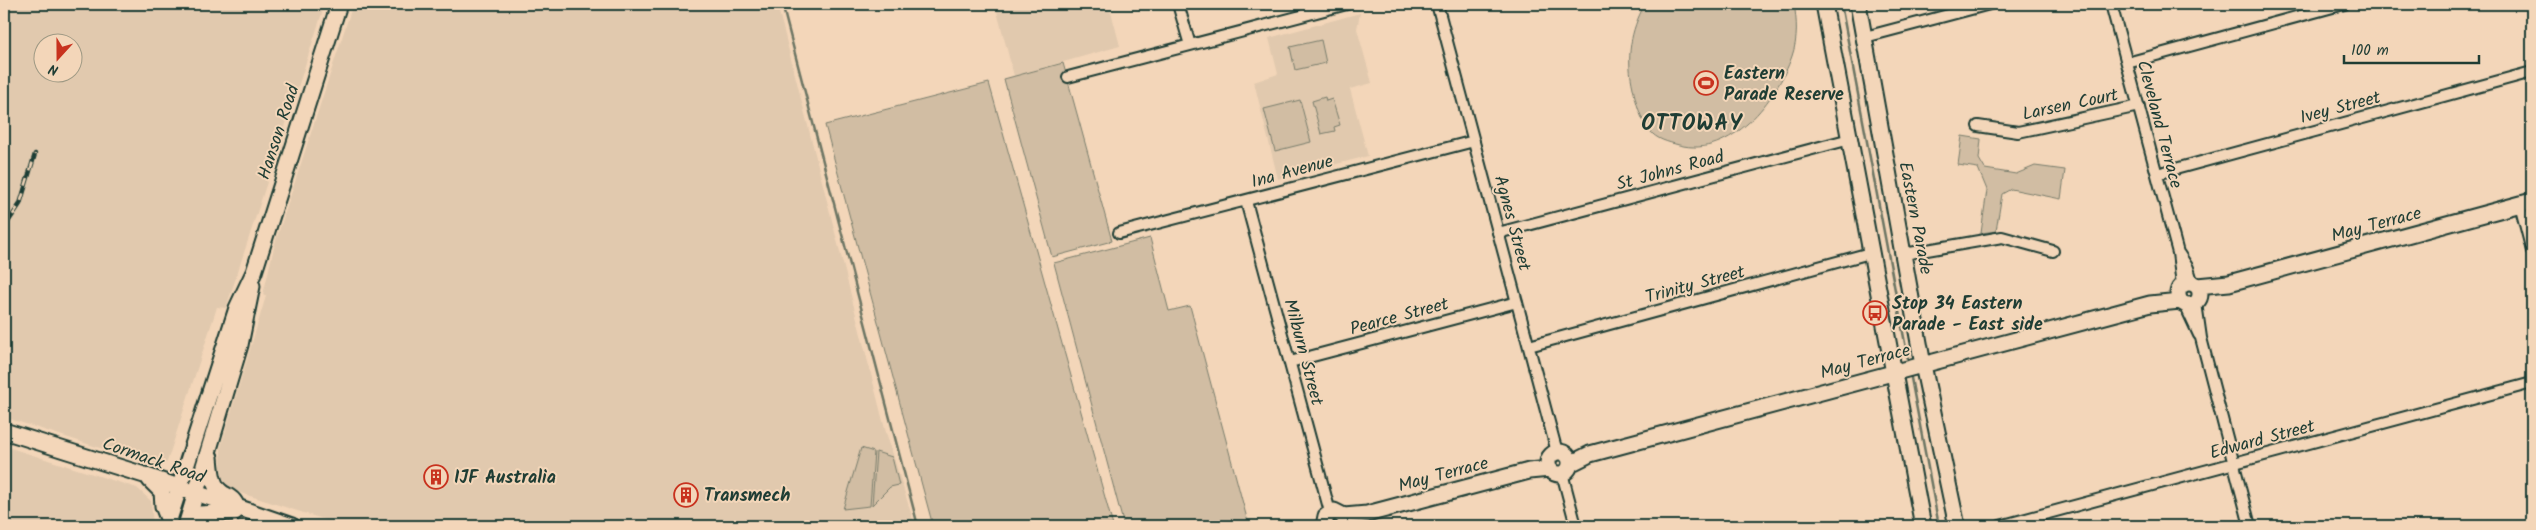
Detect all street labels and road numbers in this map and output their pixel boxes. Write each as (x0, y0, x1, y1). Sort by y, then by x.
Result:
street label: Cleveland Terrace (2127, 57, 2190, 192)
street label: Hanson Road (250, 80, 309, 184)
street label: Larsen Court (2020, 81, 2122, 130)
street label: Ivey Street (2297, 83, 2385, 133)
street label: St Johns Road (1613, 143, 1729, 200)
street label: Ina Avenue (1248, 148, 1337, 197)
street label: Eastern Parade (1889, 159, 1940, 277)
street label: Agnes Street (1485, 172, 1538, 275)
street label: May Terrace (2328, 199, 2425, 251)
street label: Trinity Street (1642, 258, 1749, 313)
street label: Pearce Street (1347, 290, 1453, 345)
street label: Milburn Street (1274, 296, 1331, 410)
street label: May Terrace (1817, 336, 1914, 388)
street label: Edward Street (2207, 412, 2319, 468)
street label: Cormack Road (98, 430, 210, 493)
street label: May Terrace (1395, 449, 1492, 501)

